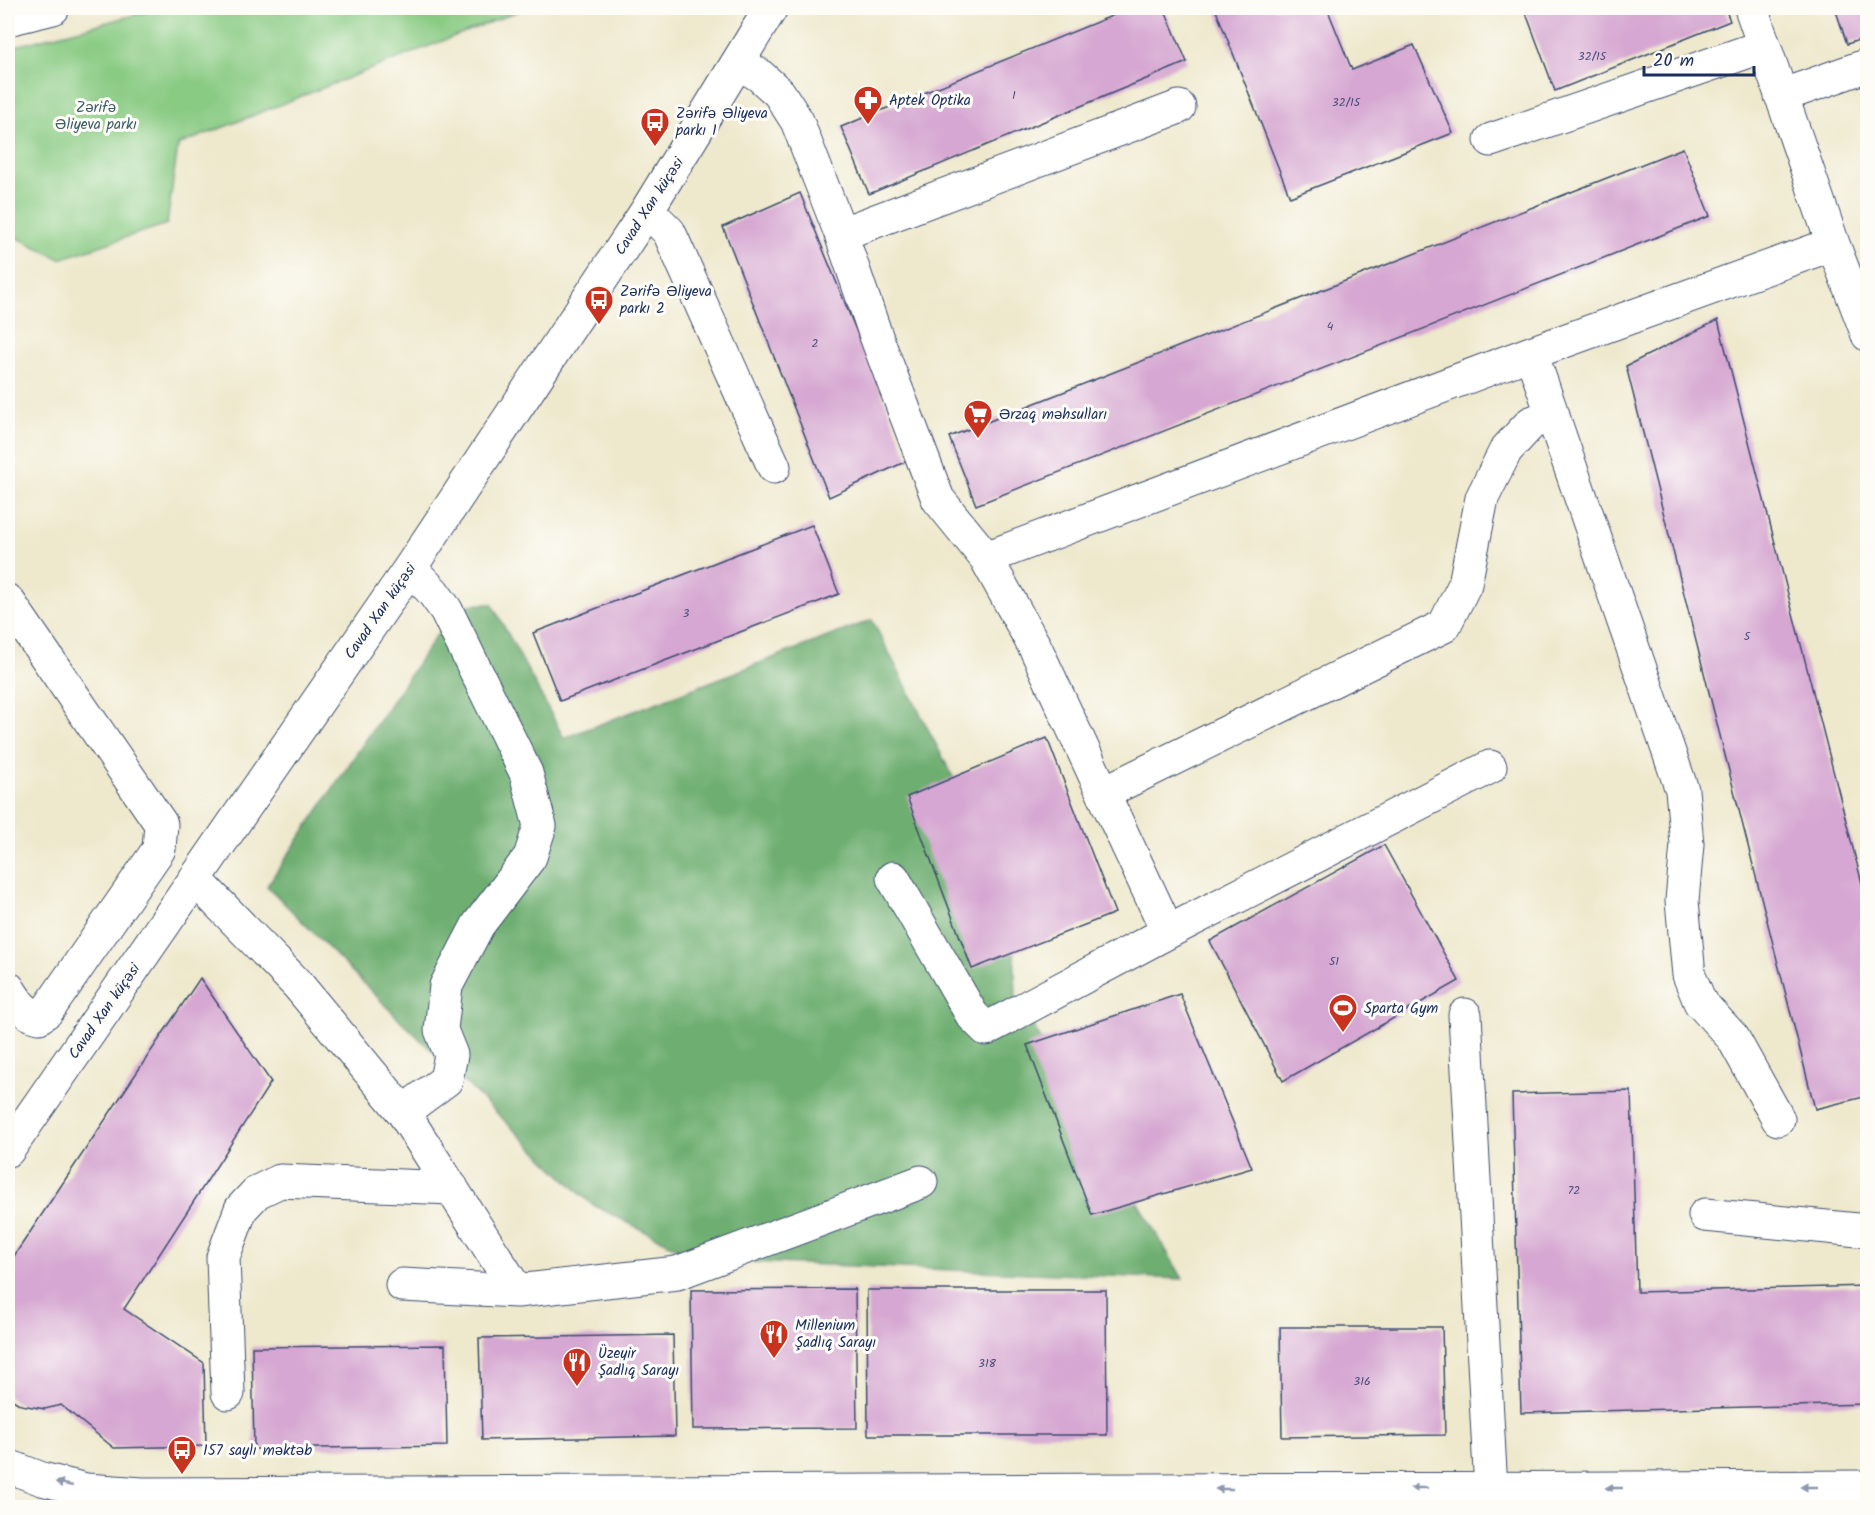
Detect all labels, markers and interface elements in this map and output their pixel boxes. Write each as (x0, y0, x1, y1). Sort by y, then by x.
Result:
scale bar (1644, 39, 1754, 77)
house number: 32/15 (1578, 47, 1608, 66)
text: 20 m (1653, 47, 1694, 76)
pharmacy icon: Aptek Optika (852, 84, 884, 126)
house number: 1 (1012, 86, 1016, 105)
place label: Aptek Optika (889, 89, 971, 113)
house number: 32/15 (1332, 93, 1362, 112)
park label: Zərifə Əliyeva parkı (55, 96, 137, 137)
place label: Zərifə Əliyeva parkı 1 (675, 102, 768, 143)
bus stop icon: Zərifə Əliyeva parkı 1 (639, 106, 671, 148)
street label: Cavad Xan küçəsi (609, 152, 691, 260)
place label: Zərifə Əliyeva parkı 2 (619, 280, 712, 321)
bus stop icon: Zərifə Əliyeva parkı 2 (583, 284, 615, 326)
house number: 4 (1327, 317, 1334, 336)
house number: 2 (812, 334, 819, 353)
supermarket icon: Ərzaq məhsulları (962, 398, 994, 440)
place label: Ərzaq məhsulları (999, 403, 1107, 427)
street label: Cavad Xan küçəsi (339, 557, 424, 665)
house number: 3 (683, 604, 690, 623)
house number: 5 (1744, 627, 1752, 646)
house number: 51 (1329, 952, 1339, 971)
street label: Cavad Xan küçəsi (63, 957, 148, 1065)
sports icon: Sparta Gym (1327, 992, 1359, 1034)
place label: Sparta Gym (1364, 997, 1438, 1021)
house number: 72 (1568, 1181, 1580, 1200)
place label: Millenium Şadlıq Sarayı (795, 1314, 876, 1355)
restaurant icon: Millenium Şadlıq Sarayı (758, 1318, 790, 1360)
place label: Üzeyir Şadlıq Sarayı (598, 1342, 679, 1383)
restaurant icon: Üzeyir Şadlıq Sarayı (561, 1346, 593, 1388)
house number: 318 (978, 1354, 997, 1373)
house number: 316 (1353, 1372, 1371, 1391)
bus stop icon: 157 saylı məktəb (166, 1434, 198, 1476)
place label: 157 saylı məktəb (203, 1439, 312, 1463)
one-way arrow (55, 1479, 74, 1489)
one-way arrow (1800, 1482, 1819, 1492)
one-way arrow (1410, 1483, 1429, 1493)
one-way arrow (1605, 1483, 1624, 1493)
one-way arrow (1215, 1484, 1234, 1494)

